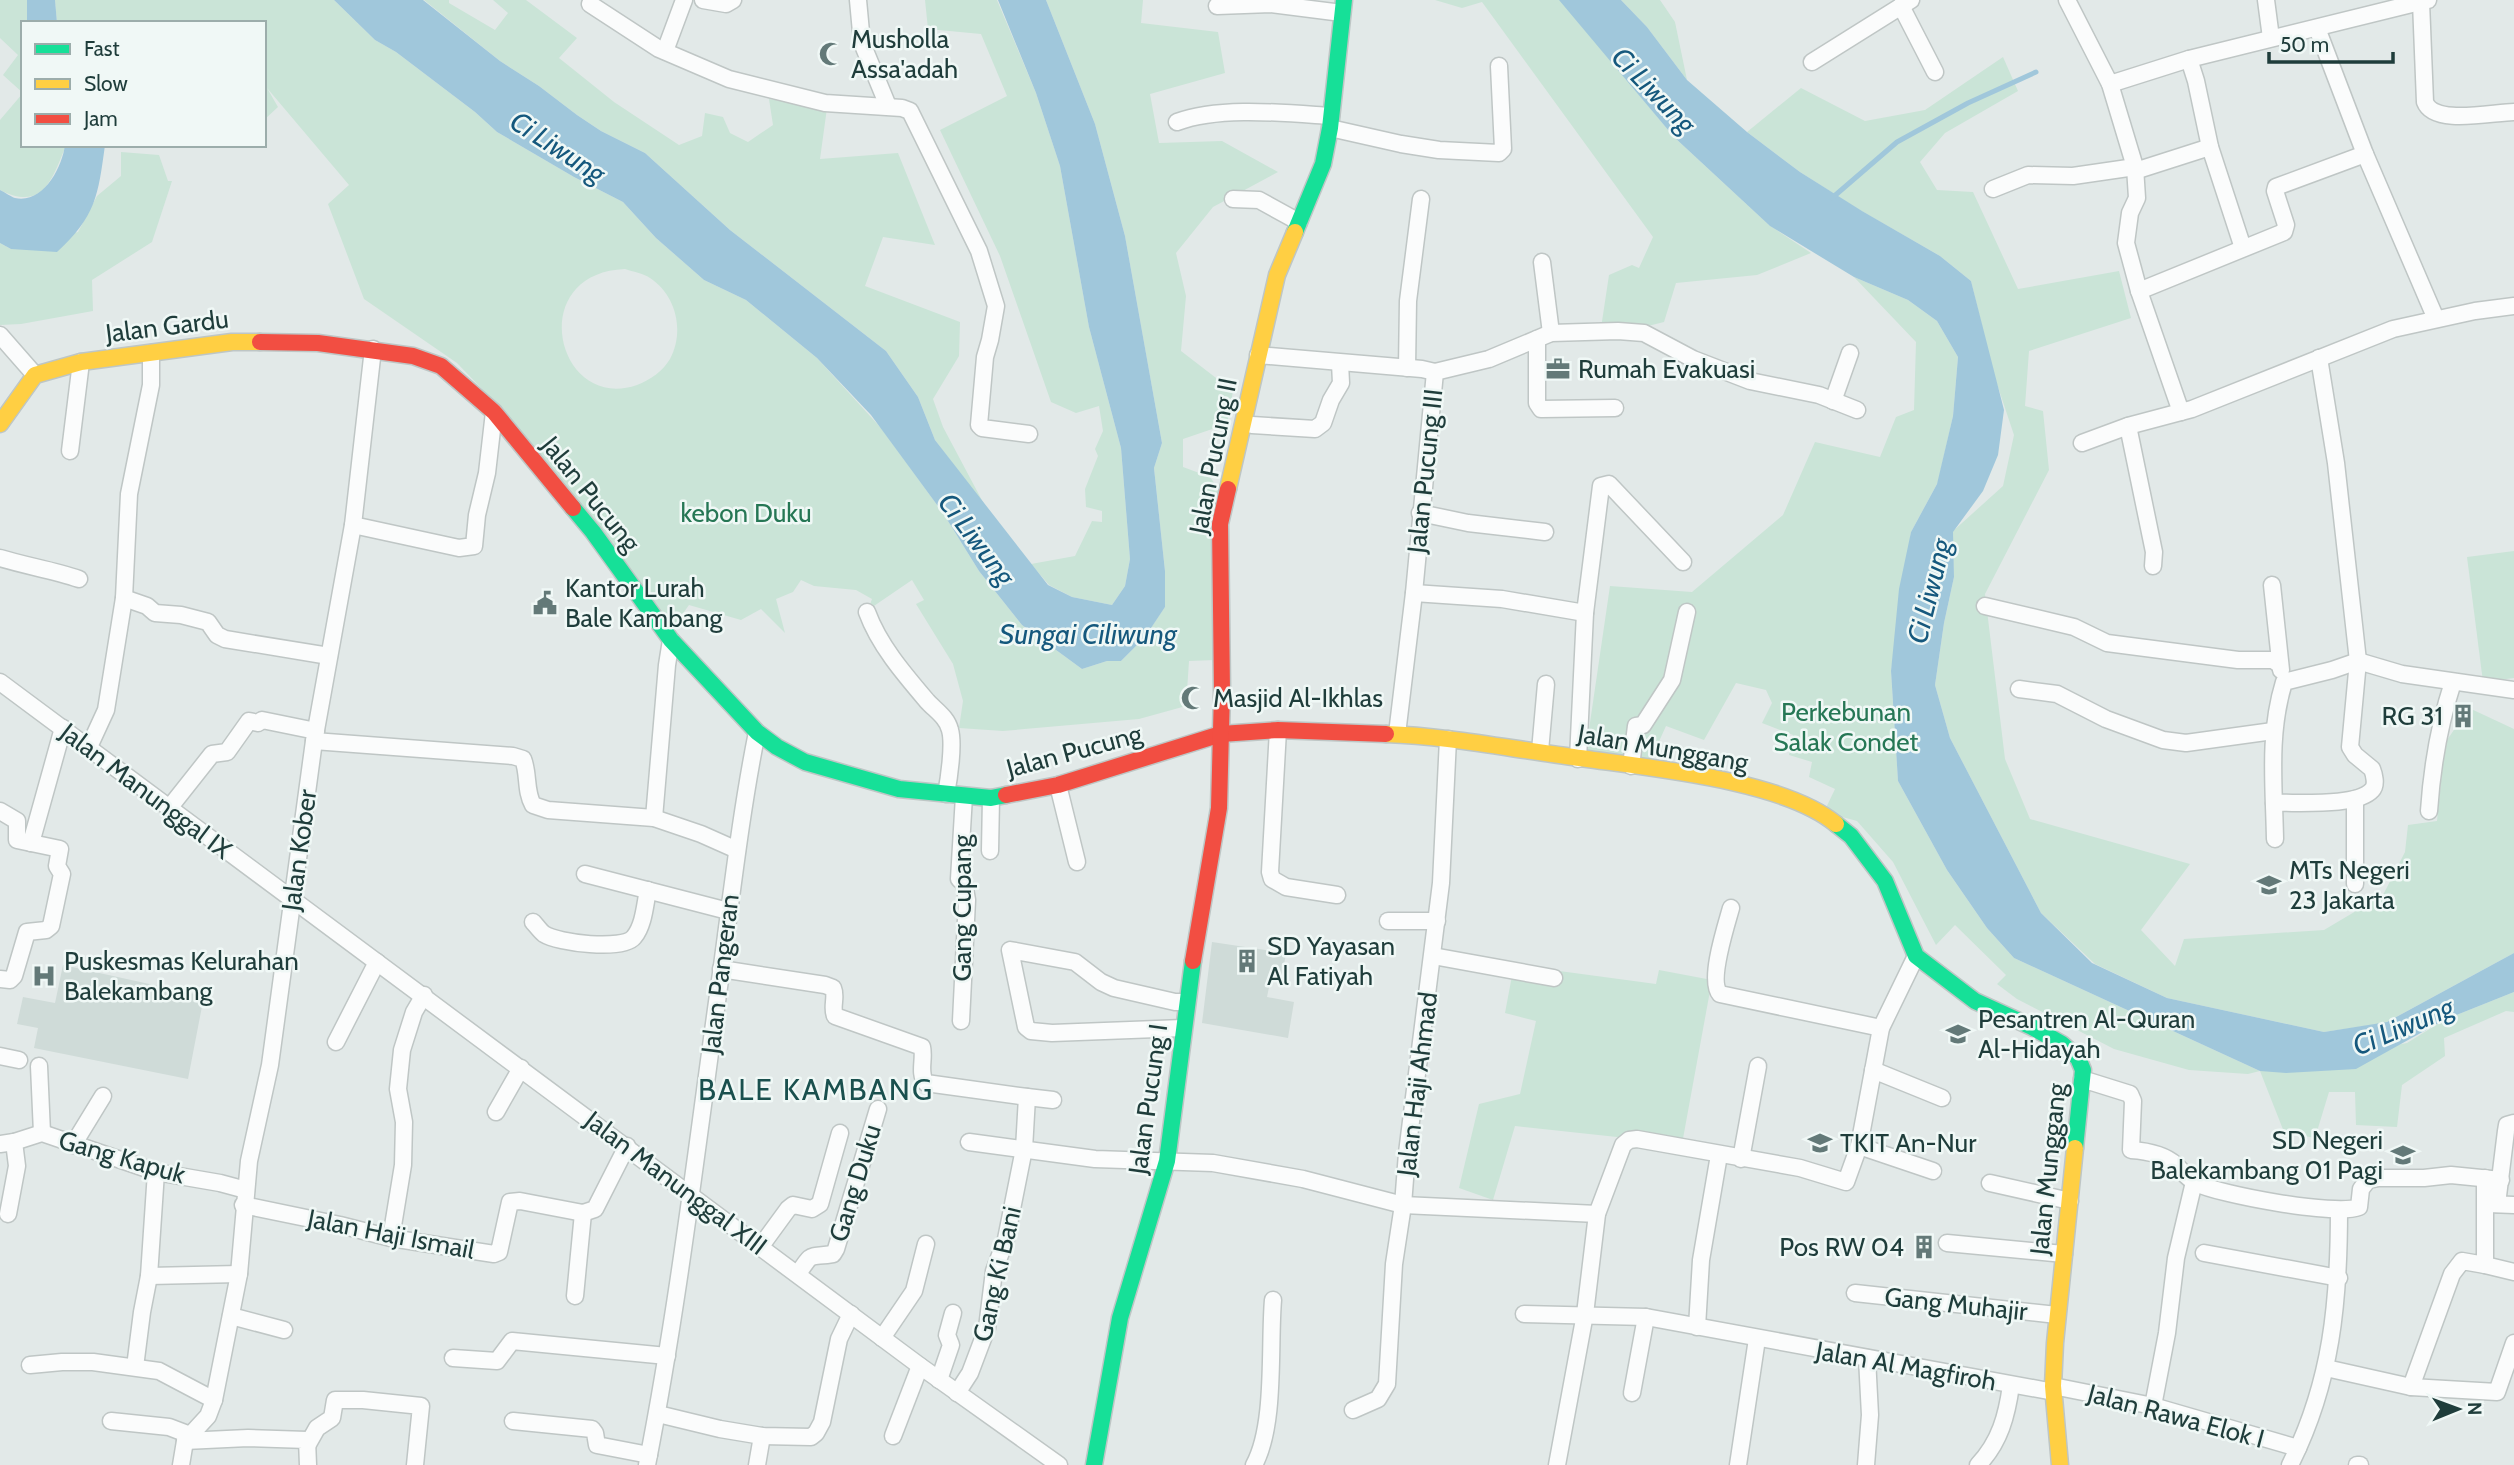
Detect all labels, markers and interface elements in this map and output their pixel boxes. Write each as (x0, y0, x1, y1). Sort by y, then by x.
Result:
legend (21, 21, 266, 147)
scale bar (2269, 21, 2393, 65)
place label: Musholla Assa'adah (851, 23, 958, 85)
text: 50 m (2280, 32, 2329, 57)
text: Fast (84, 36, 120, 61)
mosque icon: Musholla Assa'adah (817, 40, 845, 68)
water label: Ci Liwung (1605, 40, 1704, 141)
text: Slow (84, 71, 128, 96)
water label: Ci Liwung (504, 104, 613, 191)
text: Jam (83, 106, 118, 131)
street label: Jalan Gardu (103, 303, 230, 350)
place label: Rumah Evakuasi (1578, 353, 1755, 385)
office icon: Rumah Evakuasi (1544, 355, 1572, 383)
street label: Jalan Pucung II (1182, 375, 1244, 538)
street label: Jalan Pucung III (1400, 387, 1450, 556)
street label: Jalan Pucung (534, 429, 648, 559)
water label: Ci Liwung (931, 486, 1023, 593)
park label: kebon Duku (680, 497, 812, 529)
water label: Ci Liwung (1900, 534, 1959, 647)
place label: Kantor Lurah Bale Kambang (565, 572, 724, 634)
public building icon: Kantor Lurah Bale Kambang (531, 589, 559, 617)
water label: Sungai Ciliwung (999, 617, 1178, 651)
place label: Masjid Al-Ikhlas (1213, 682, 1383, 714)
mosque icon: Masjid Al-Ikhlas (1179, 684, 1207, 712)
park label: Perkebunan Salak Condet (1774, 696, 1919, 758)
place label: RG 31 (2381, 700, 2443, 732)
building icon: RG 31 (2449, 702, 2477, 730)
street label: Jalan Manunggal IX (53, 716, 239, 866)
street label: Jalan Pucung (1002, 717, 1146, 785)
street label: Jalan Munggang (1574, 717, 1752, 779)
street label: Jalan Kober (275, 787, 323, 914)
street label: Gang Cupang (946, 833, 978, 981)
place label: MTs Negeri 23 Jakarta (2289, 854, 2410, 916)
school or university icon: MTs Negeri 23 Jakarta (2255, 871, 2283, 899)
street label: Jalan Pangeran (694, 892, 746, 1057)
place label: SD Yayasan Al Fatiyah (1267, 930, 1395, 992)
place label: Puskesmas Kelurahan Balekambang (64, 945, 299, 1007)
building icon: SD Yayasan Al Fatiyah (1233, 947, 1261, 975)
hospital icon: Puskesmas Kelurahan Balekambang (30, 962, 58, 990)
water label: Ci Liwung (2347, 989, 2460, 1063)
street label: Jalan Haji Ahmad (1390, 990, 1444, 1179)
place label: Pesantren Al-Quran Al-Hidayah (1978, 1003, 2195, 1065)
school or university icon: Pesantren Al-Quran Al-Hidayah (1944, 1020, 1972, 1048)
street label: Jalan Pucung I (1121, 1022, 1174, 1177)
district label: BALE KAMBANG (698, 1071, 934, 1108)
street label: Jalan Munggang (2023, 1080, 2073, 1258)
street label: Jalan Manunggal XIII (578, 1104, 773, 1262)
street label: Gang Duku (822, 1120, 888, 1246)
street label: Gang Kapuk (55, 1124, 189, 1190)
place label: SD Negeri Balekambang 01 Pagi (2150, 1124, 2383, 1186)
place label: TKIT An-Nur (1840, 1127, 1977, 1159)
school or university icon: TKIT An-Nur (1806, 1129, 1834, 1157)
school or university icon: SD Negeri Balekambang 01 Pagi (2389, 1141, 2417, 1169)
street label: Jalan Haji Ismail (304, 1202, 477, 1266)
street label: Gang Ki Bani (966, 1203, 1028, 1345)
place label: Pos RW 04 (1779, 1231, 1904, 1263)
building icon: Pos RW 04 (1910, 1233, 1938, 1261)
street label: Gang Muhajir (1883, 1281, 2030, 1327)
street label: Jalan Al Magfiroh (1812, 1334, 1999, 1398)
north arrow (2423, 1374, 2493, 1444)
street label: Jalan Rawa Elok I (2083, 1377, 2268, 1455)
text: N (2463, 1402, 2486, 1416)

